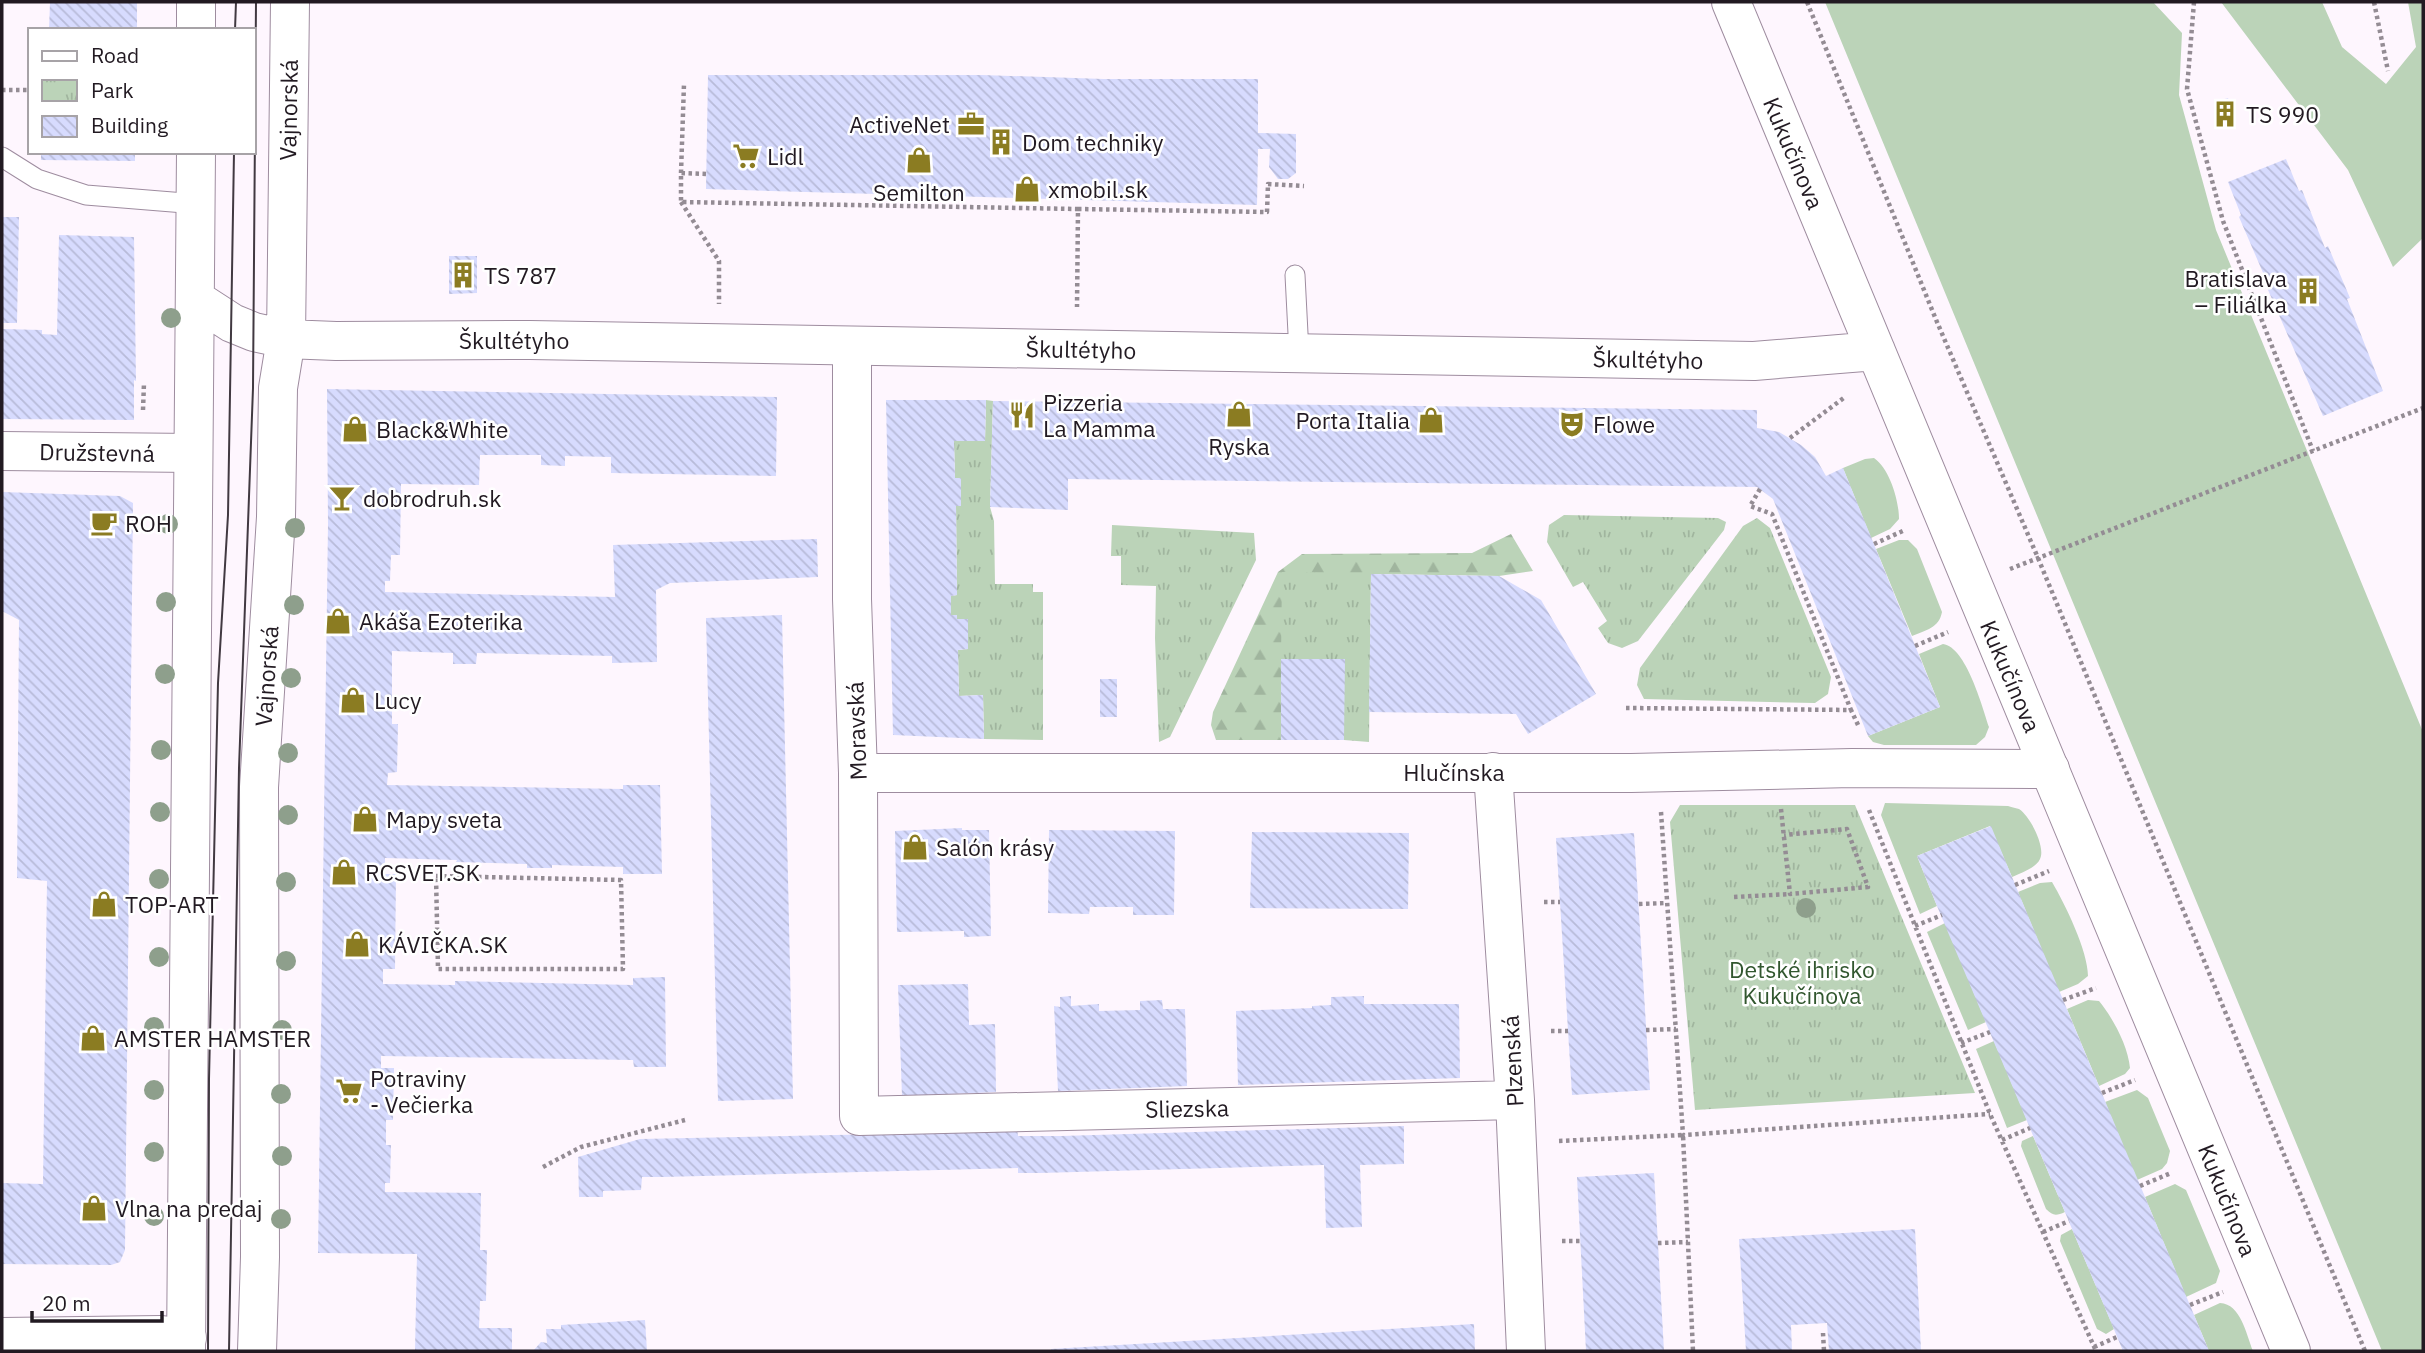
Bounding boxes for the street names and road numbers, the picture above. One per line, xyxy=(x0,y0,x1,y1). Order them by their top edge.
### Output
street label: Vajnorská xyxy=(272,59,304,161)
street label: Kukučínova xyxy=(1757,92,1831,214)
street label: Škultétyho xyxy=(459,325,569,355)
street label: Škultétyho xyxy=(1025,333,1137,365)
street label: Škultétyho xyxy=(1592,343,1704,375)
street label: Družstevná xyxy=(39,436,155,468)
street label: Kukučínova xyxy=(1974,615,2048,737)
street label: Vajnorská xyxy=(248,624,284,728)
street label: Moravská xyxy=(839,681,873,781)
street label: Hlučínska xyxy=(1403,757,1505,787)
street label: Plzenská xyxy=(1495,1014,1529,1108)
street label: Sliezska xyxy=(1145,1092,1229,1124)
street label: Kukučínova xyxy=(2192,1139,2264,1261)

